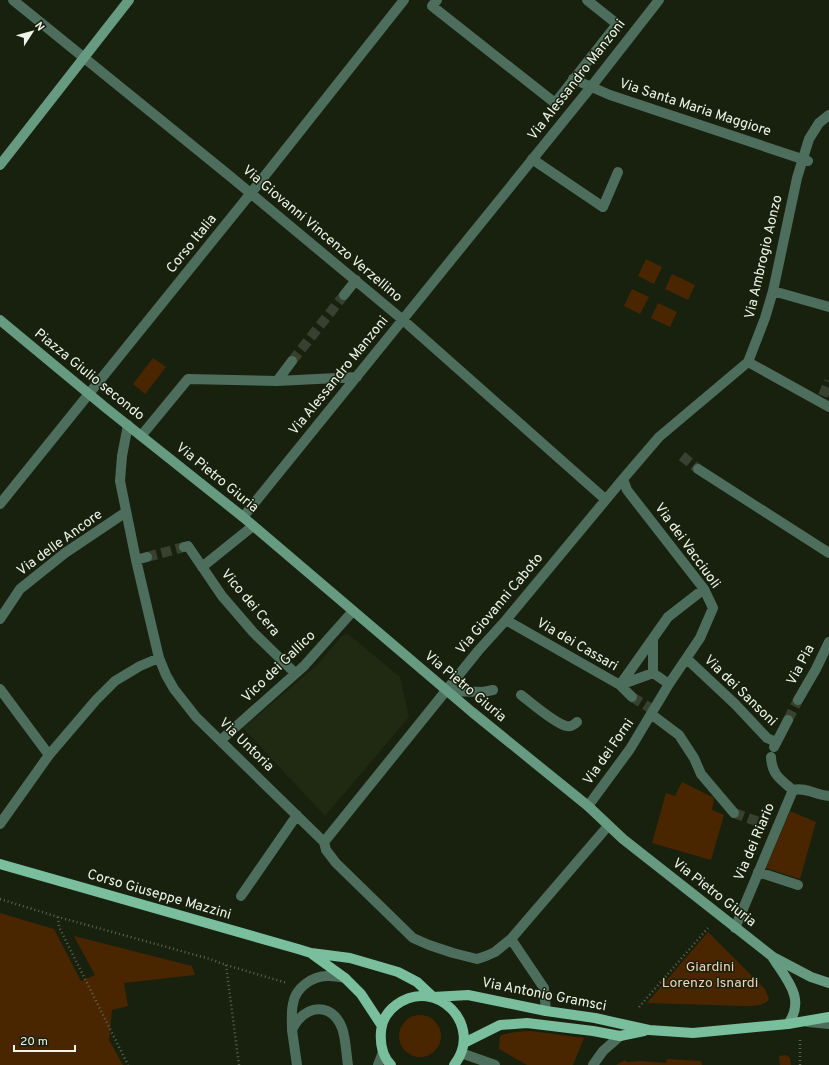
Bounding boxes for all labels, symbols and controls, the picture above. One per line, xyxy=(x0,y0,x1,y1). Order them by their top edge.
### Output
north arrow xyxy=(12,12,52,52)
street label: Via Alessandro Manzoni xyxy=(525,16,629,144)
text: N xyxy=(31,19,47,34)
street label: Via Santa Maria Maggiore xyxy=(617,75,773,141)
street label: Via Giovanni Vincenzo Verzellino xyxy=(238,162,406,306)
street label: Via Ambrogio Aonzo xyxy=(741,193,787,321)
street label: Corso Italia xyxy=(163,211,221,277)
street label: Via Alessandro Manzoni xyxy=(286,313,392,439)
street label: Piazza Giulio secondo xyxy=(31,325,148,425)
street label: Via Pietro Giuria xyxy=(172,439,262,517)
street label: Via dei Vacciuoli xyxy=(650,500,724,592)
street label: Via delle Ancore xyxy=(14,506,106,580)
street label: Via Giovanni Caboto xyxy=(453,550,547,658)
street label: Vico dei Cera xyxy=(217,566,283,640)
street label: Via dei Cassari xyxy=(533,615,621,675)
street label: Vico dei Gallico xyxy=(239,627,320,706)
street label: Via Pia xyxy=(783,642,819,688)
street label: Via Pietro Giuria xyxy=(421,648,509,726)
street label: Via dei Sansoni xyxy=(700,652,780,730)
street label: Via Untoria xyxy=(215,715,277,775)
street label: Via dei Forni xyxy=(580,716,638,788)
street label: Via dei Riario xyxy=(731,800,779,883)
street label: Via Pietro Giuria xyxy=(669,855,759,931)
street label: Corso Giuseppe Mazzini xyxy=(85,866,233,924)
park label: Giardini Lorenzo Isnardi xyxy=(662,959,758,992)
street label: Via Antonio Gramsci xyxy=(480,975,608,1015)
scale bar xyxy=(14,1027,75,1053)
text: 20 m xyxy=(20,1034,48,1050)

